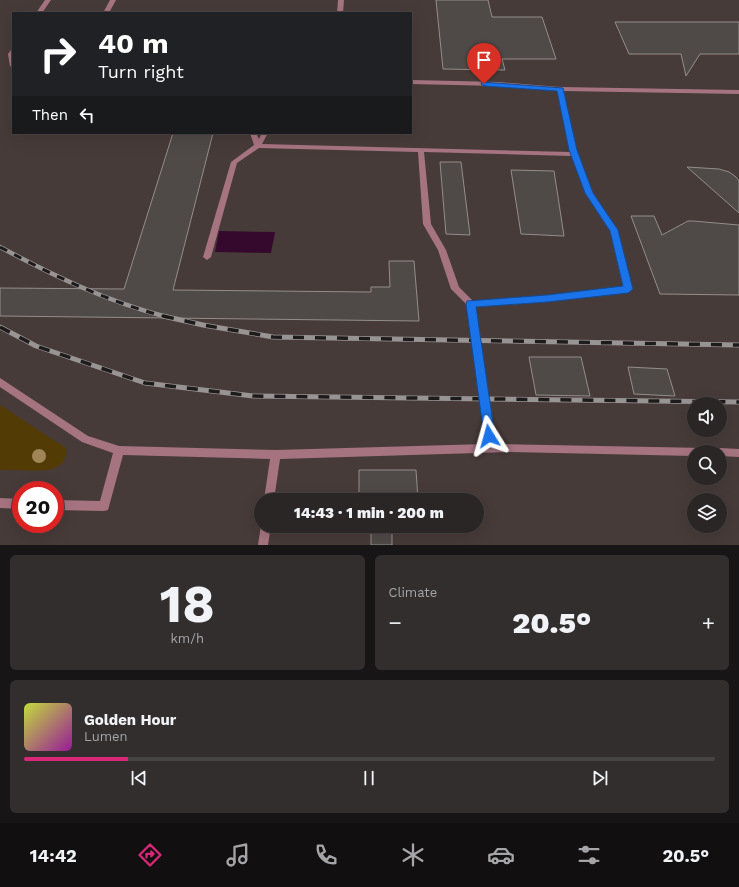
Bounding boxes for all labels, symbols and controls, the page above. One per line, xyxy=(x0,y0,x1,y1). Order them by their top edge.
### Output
text: 40 m xyxy=(98,27,168,60)
icon: right xyxy=(32,28,84,80)
pin xyxy=(467,43,501,84)
icon: arrive xyxy=(473,49,495,71)
text: Turn right xyxy=(98,61,184,82)
icon: left xyxy=(76,104,98,126)
text: Then xyxy=(32,106,68,124)
map controls xyxy=(687,397,727,533)
button: sound xyxy=(687,397,727,437)
position arrow xyxy=(468,415,510,457)
button: search xyxy=(687,445,727,485)
speed limit sign: 20 xyxy=(12,481,64,533)
button: layers xyxy=(687,493,727,533)
text: 14:43 · 1 min · 200 m xyxy=(294,504,444,522)
text: 18 xyxy=(160,574,215,635)
text: Climate xyxy=(389,585,437,600)
text: 20.5° xyxy=(512,605,591,640)
text: − xyxy=(389,610,402,635)
text: + xyxy=(702,610,715,635)
text: km/h xyxy=(171,631,204,646)
text: Golden Hour xyxy=(84,711,176,729)
text: Lumen xyxy=(84,729,128,744)
icon: previous xyxy=(128,767,150,789)
icon: pause xyxy=(358,767,380,789)
icon: next xyxy=(589,767,611,789)
icon: directions xyxy=(136,841,164,869)
icon: music xyxy=(224,841,252,869)
icon: phone xyxy=(312,841,340,869)
icon: climate xyxy=(399,841,427,869)
icon: car xyxy=(487,841,515,869)
icon: filters xyxy=(575,841,603,869)
text: 14:42 xyxy=(30,845,77,866)
text: 20.5° xyxy=(662,845,709,866)

